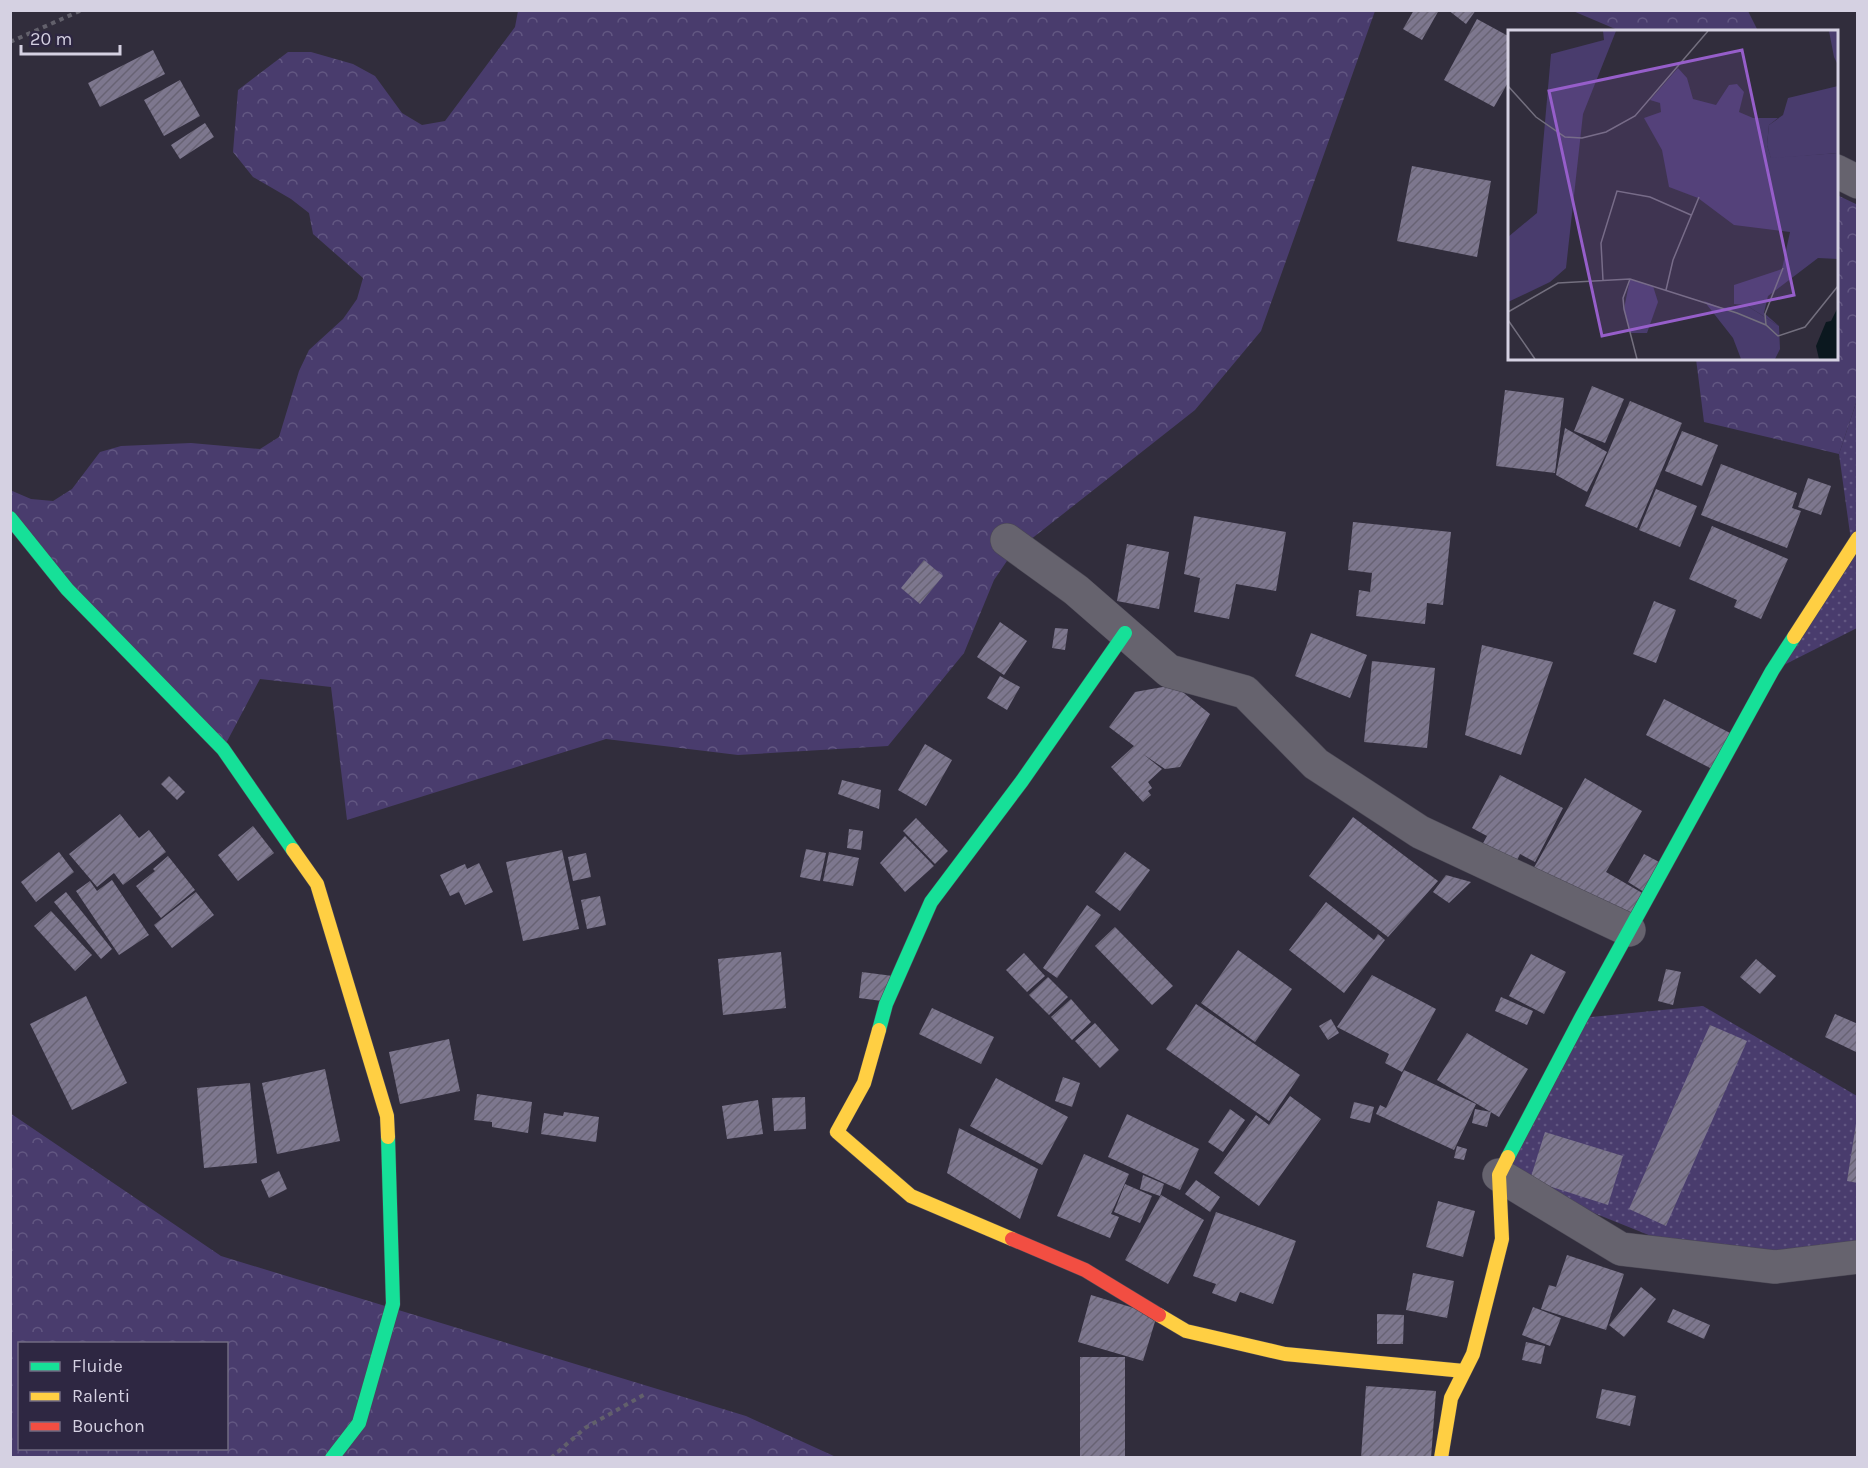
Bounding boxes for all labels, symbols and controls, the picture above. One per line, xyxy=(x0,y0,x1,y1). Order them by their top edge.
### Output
scale bar xyxy=(21,18,120,56)
text: 20 m xyxy=(30,28,72,50)
inset map xyxy=(1508,30,1838,360)
legend xyxy=(18,1342,228,1450)
text: Fluide xyxy=(72,1355,123,1377)
text: Ralenti xyxy=(72,1385,130,1407)
text: Bouchon xyxy=(72,1415,145,1437)

